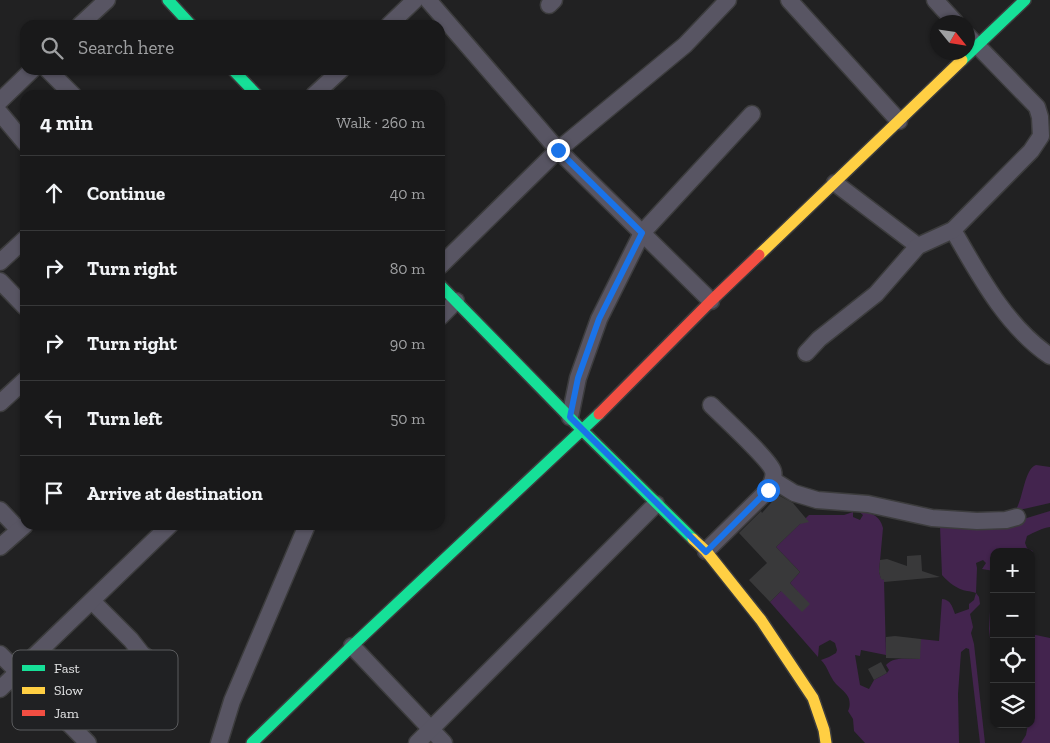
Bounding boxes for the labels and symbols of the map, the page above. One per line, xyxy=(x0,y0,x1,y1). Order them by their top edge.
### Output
north arrow xyxy=(930,15,975,60)
route end xyxy=(547,139,570,162)
route start xyxy=(757,479,780,502)
legend xyxy=(12,650,178,730)
text: Fast xyxy=(54,660,81,677)
text: Slow xyxy=(54,682,83,699)
text: Jam xyxy=(54,705,79,722)

